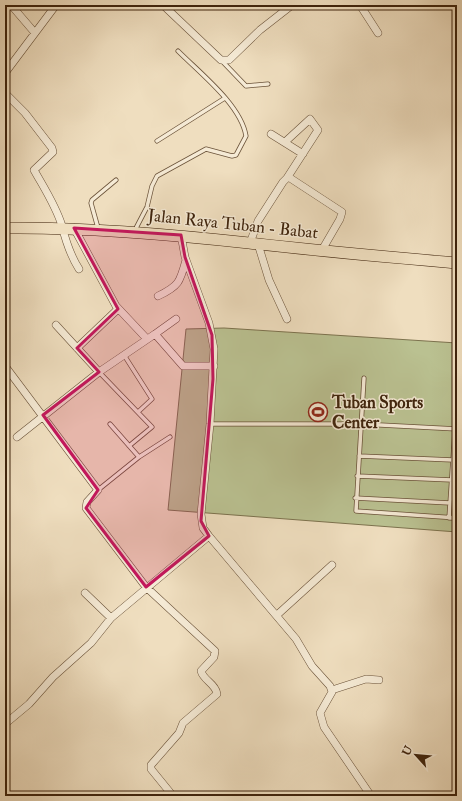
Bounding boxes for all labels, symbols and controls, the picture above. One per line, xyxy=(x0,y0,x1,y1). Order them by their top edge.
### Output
street label: Jalan Raya Tuban - Babat xyxy=(146,205,320,244)
place label: Tuban Sports Center xyxy=(331,392,423,433)
sports icon: Tuban Sports Center xyxy=(307,401,329,423)
north arrow xyxy=(396,735,436,775)
text: U xyxy=(400,743,416,758)

